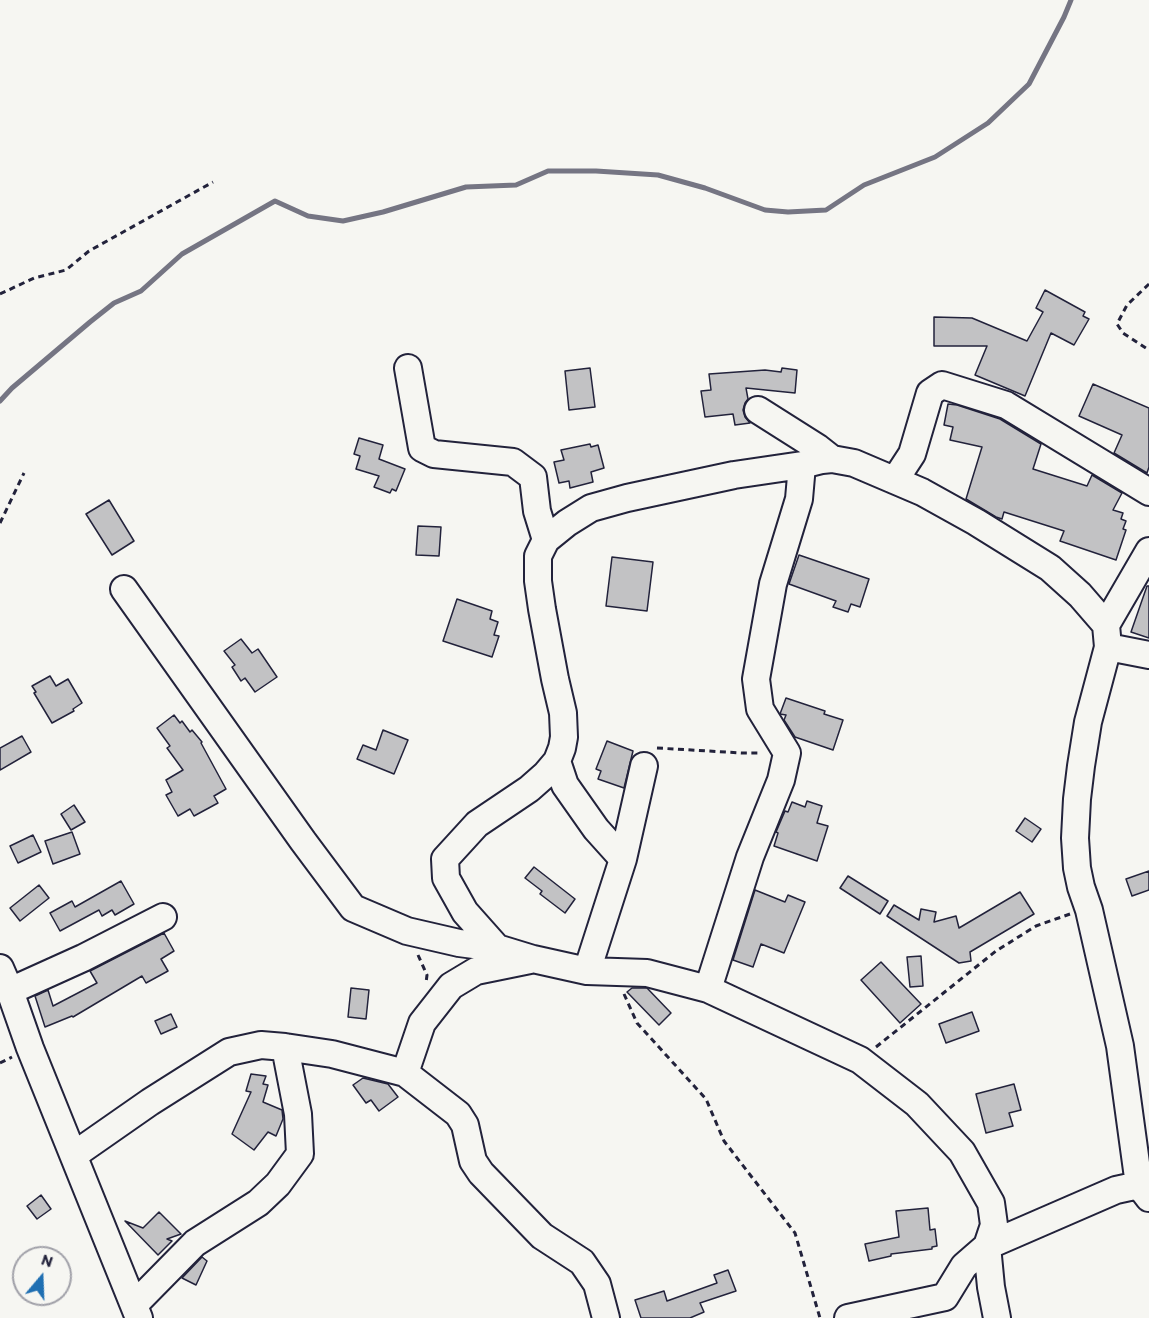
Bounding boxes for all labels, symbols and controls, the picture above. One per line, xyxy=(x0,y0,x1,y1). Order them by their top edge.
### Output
north arrow xyxy=(12,1246,72,1306)
text: N xyxy=(39,1250,56,1271)

